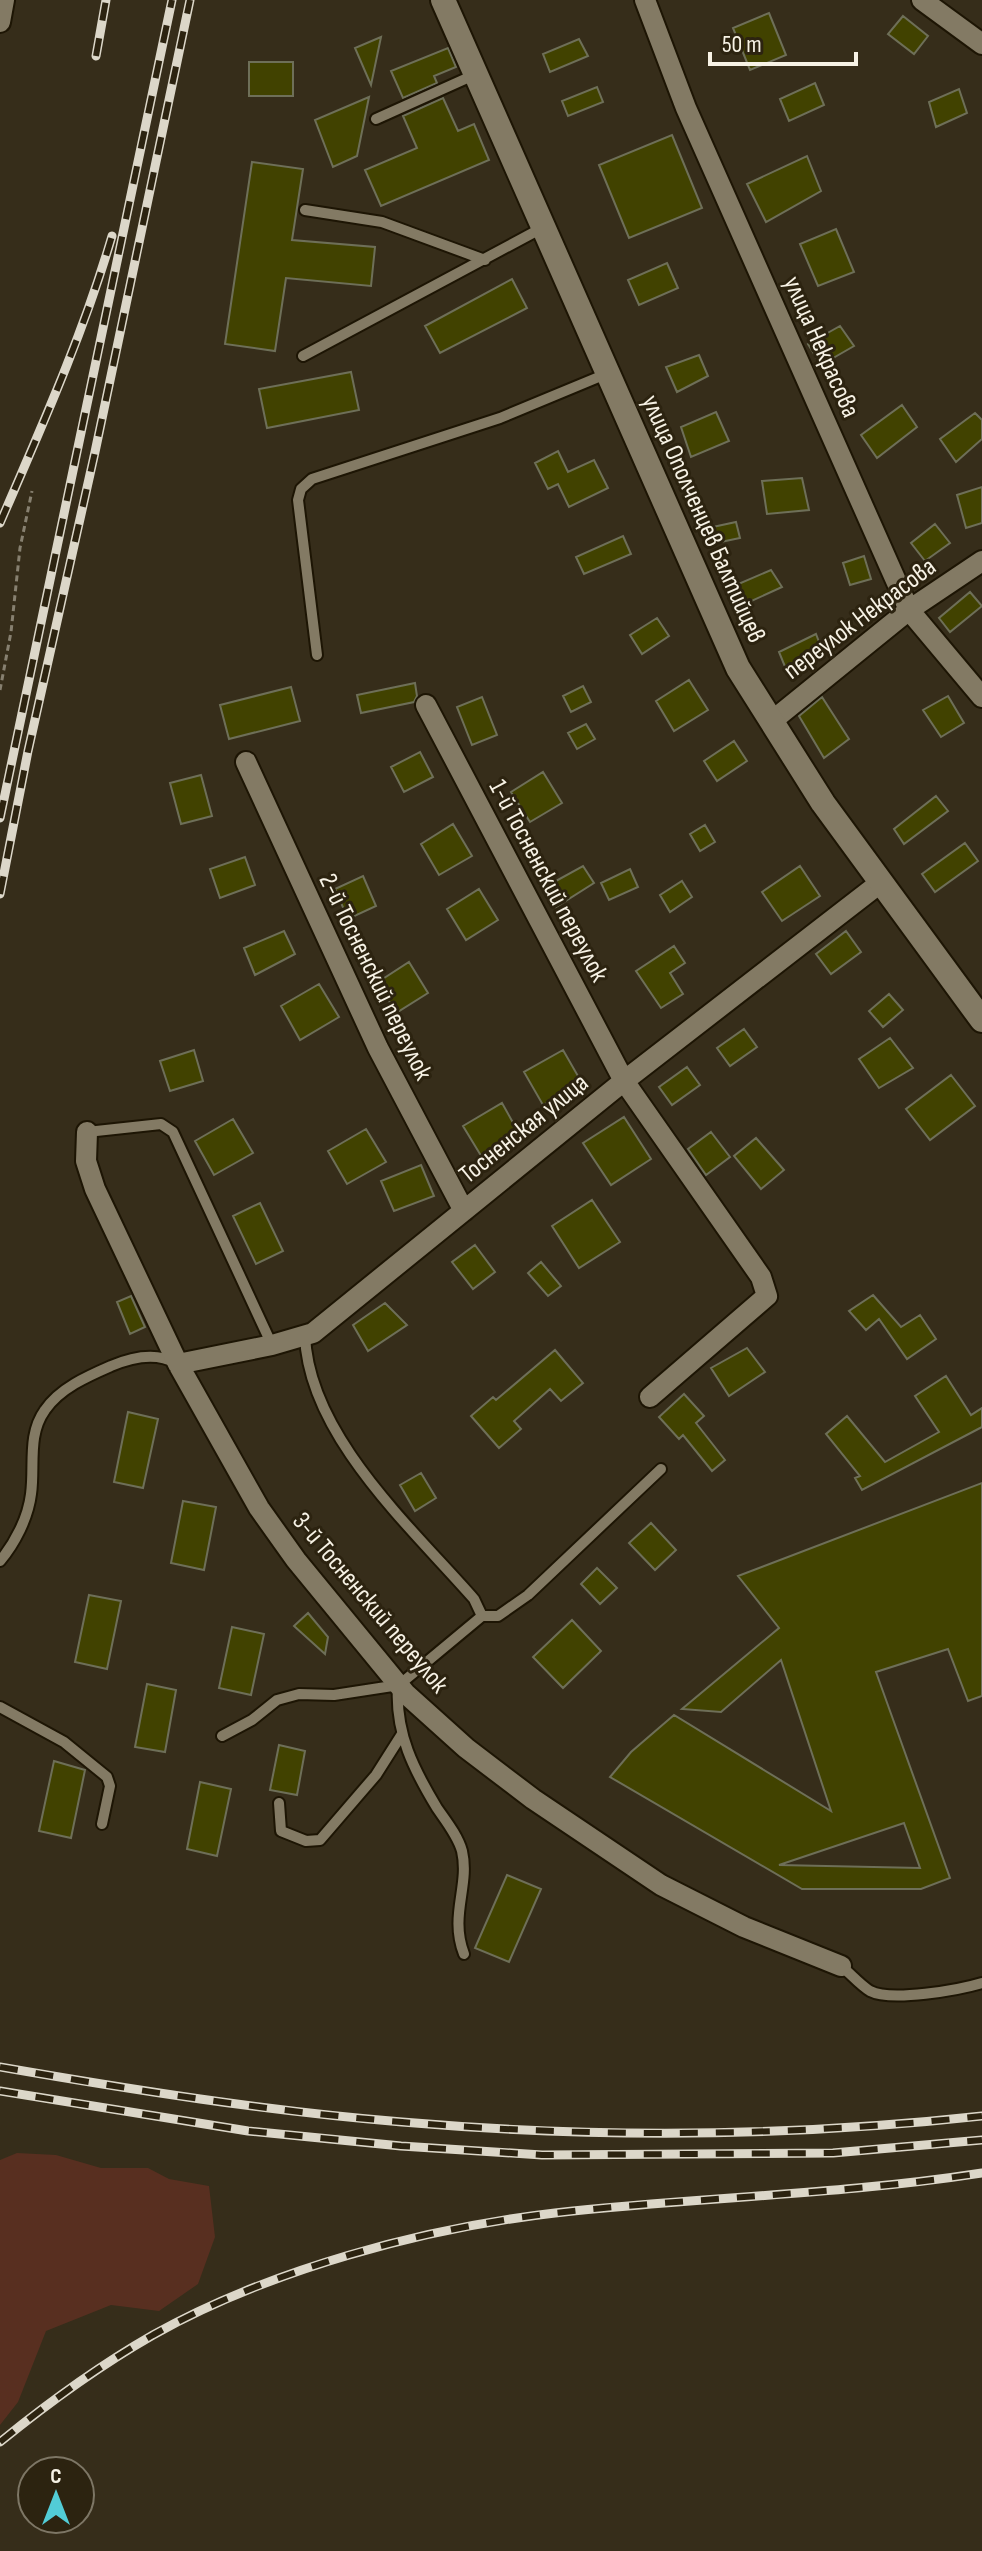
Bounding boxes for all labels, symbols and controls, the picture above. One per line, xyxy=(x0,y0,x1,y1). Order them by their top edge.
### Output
scale bar xyxy=(710,16,856,66)
text: 50 m xyxy=(722,30,762,59)
street label: улица Некрасова xyxy=(776,272,866,422)
street label: улица Ополченцев Балтийцев xyxy=(634,390,772,648)
street label: переулок Некрасова xyxy=(778,552,942,686)
street label: 1-й Тосненский переулок xyxy=(482,775,614,987)
street label: 2-й Тосненский переулок xyxy=(312,869,439,1085)
street label: Тосненская улица xyxy=(453,1067,595,1191)
street label: 3-й Тосненский переулок xyxy=(285,1506,455,1700)
north arrow xyxy=(16,2455,96,2535)
text: С xyxy=(50,2463,62,2490)

